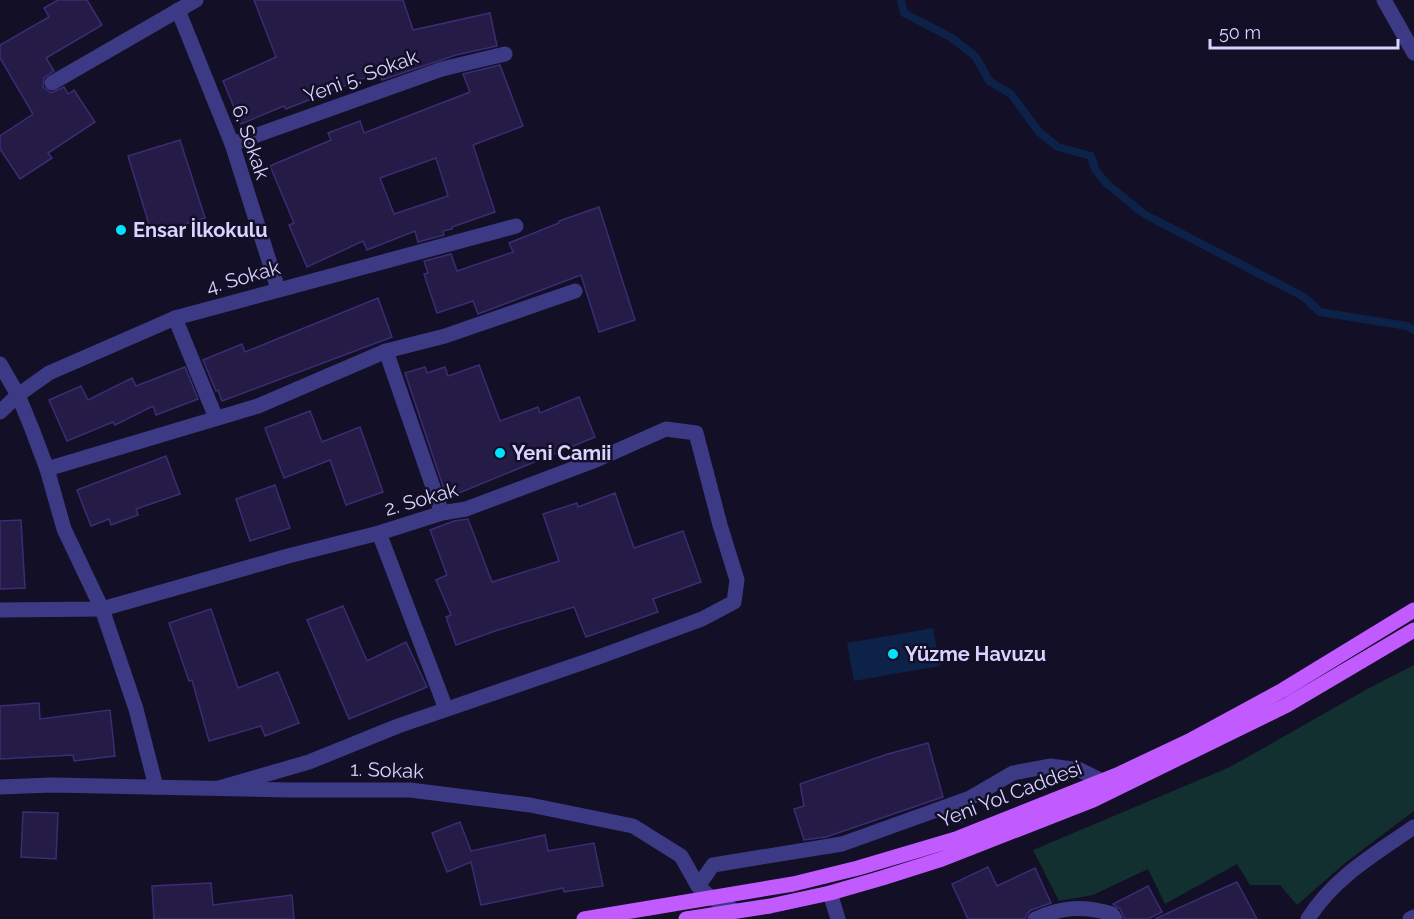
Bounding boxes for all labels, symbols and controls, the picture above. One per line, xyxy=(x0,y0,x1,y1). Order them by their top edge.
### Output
scale bar xyxy=(1210,12,1398,50)
text: 50 m xyxy=(1219,22,1261,43)
street label: Yeni 5. Sokak xyxy=(301,44,422,108)
street label: 6. Sokak xyxy=(227,102,275,183)
place label: Ensar İlkokulu xyxy=(133,218,268,242)
marker: Ensar İlkokulu xyxy=(114,223,128,237)
street label: 4. Sokak xyxy=(203,255,283,299)
place label: Yeni Camii xyxy=(512,441,611,465)
marker: Yeni Camii xyxy=(493,446,507,460)
street label: 2. Sokak xyxy=(381,477,461,521)
place label: Yüzme Havuzu xyxy=(905,642,1046,666)
marker: Yüzme Havuzu xyxy=(886,647,900,661)
street label: Yeni Yol Caddesi xyxy=(935,756,1085,832)
street label: 1. Sokak xyxy=(350,757,425,783)

